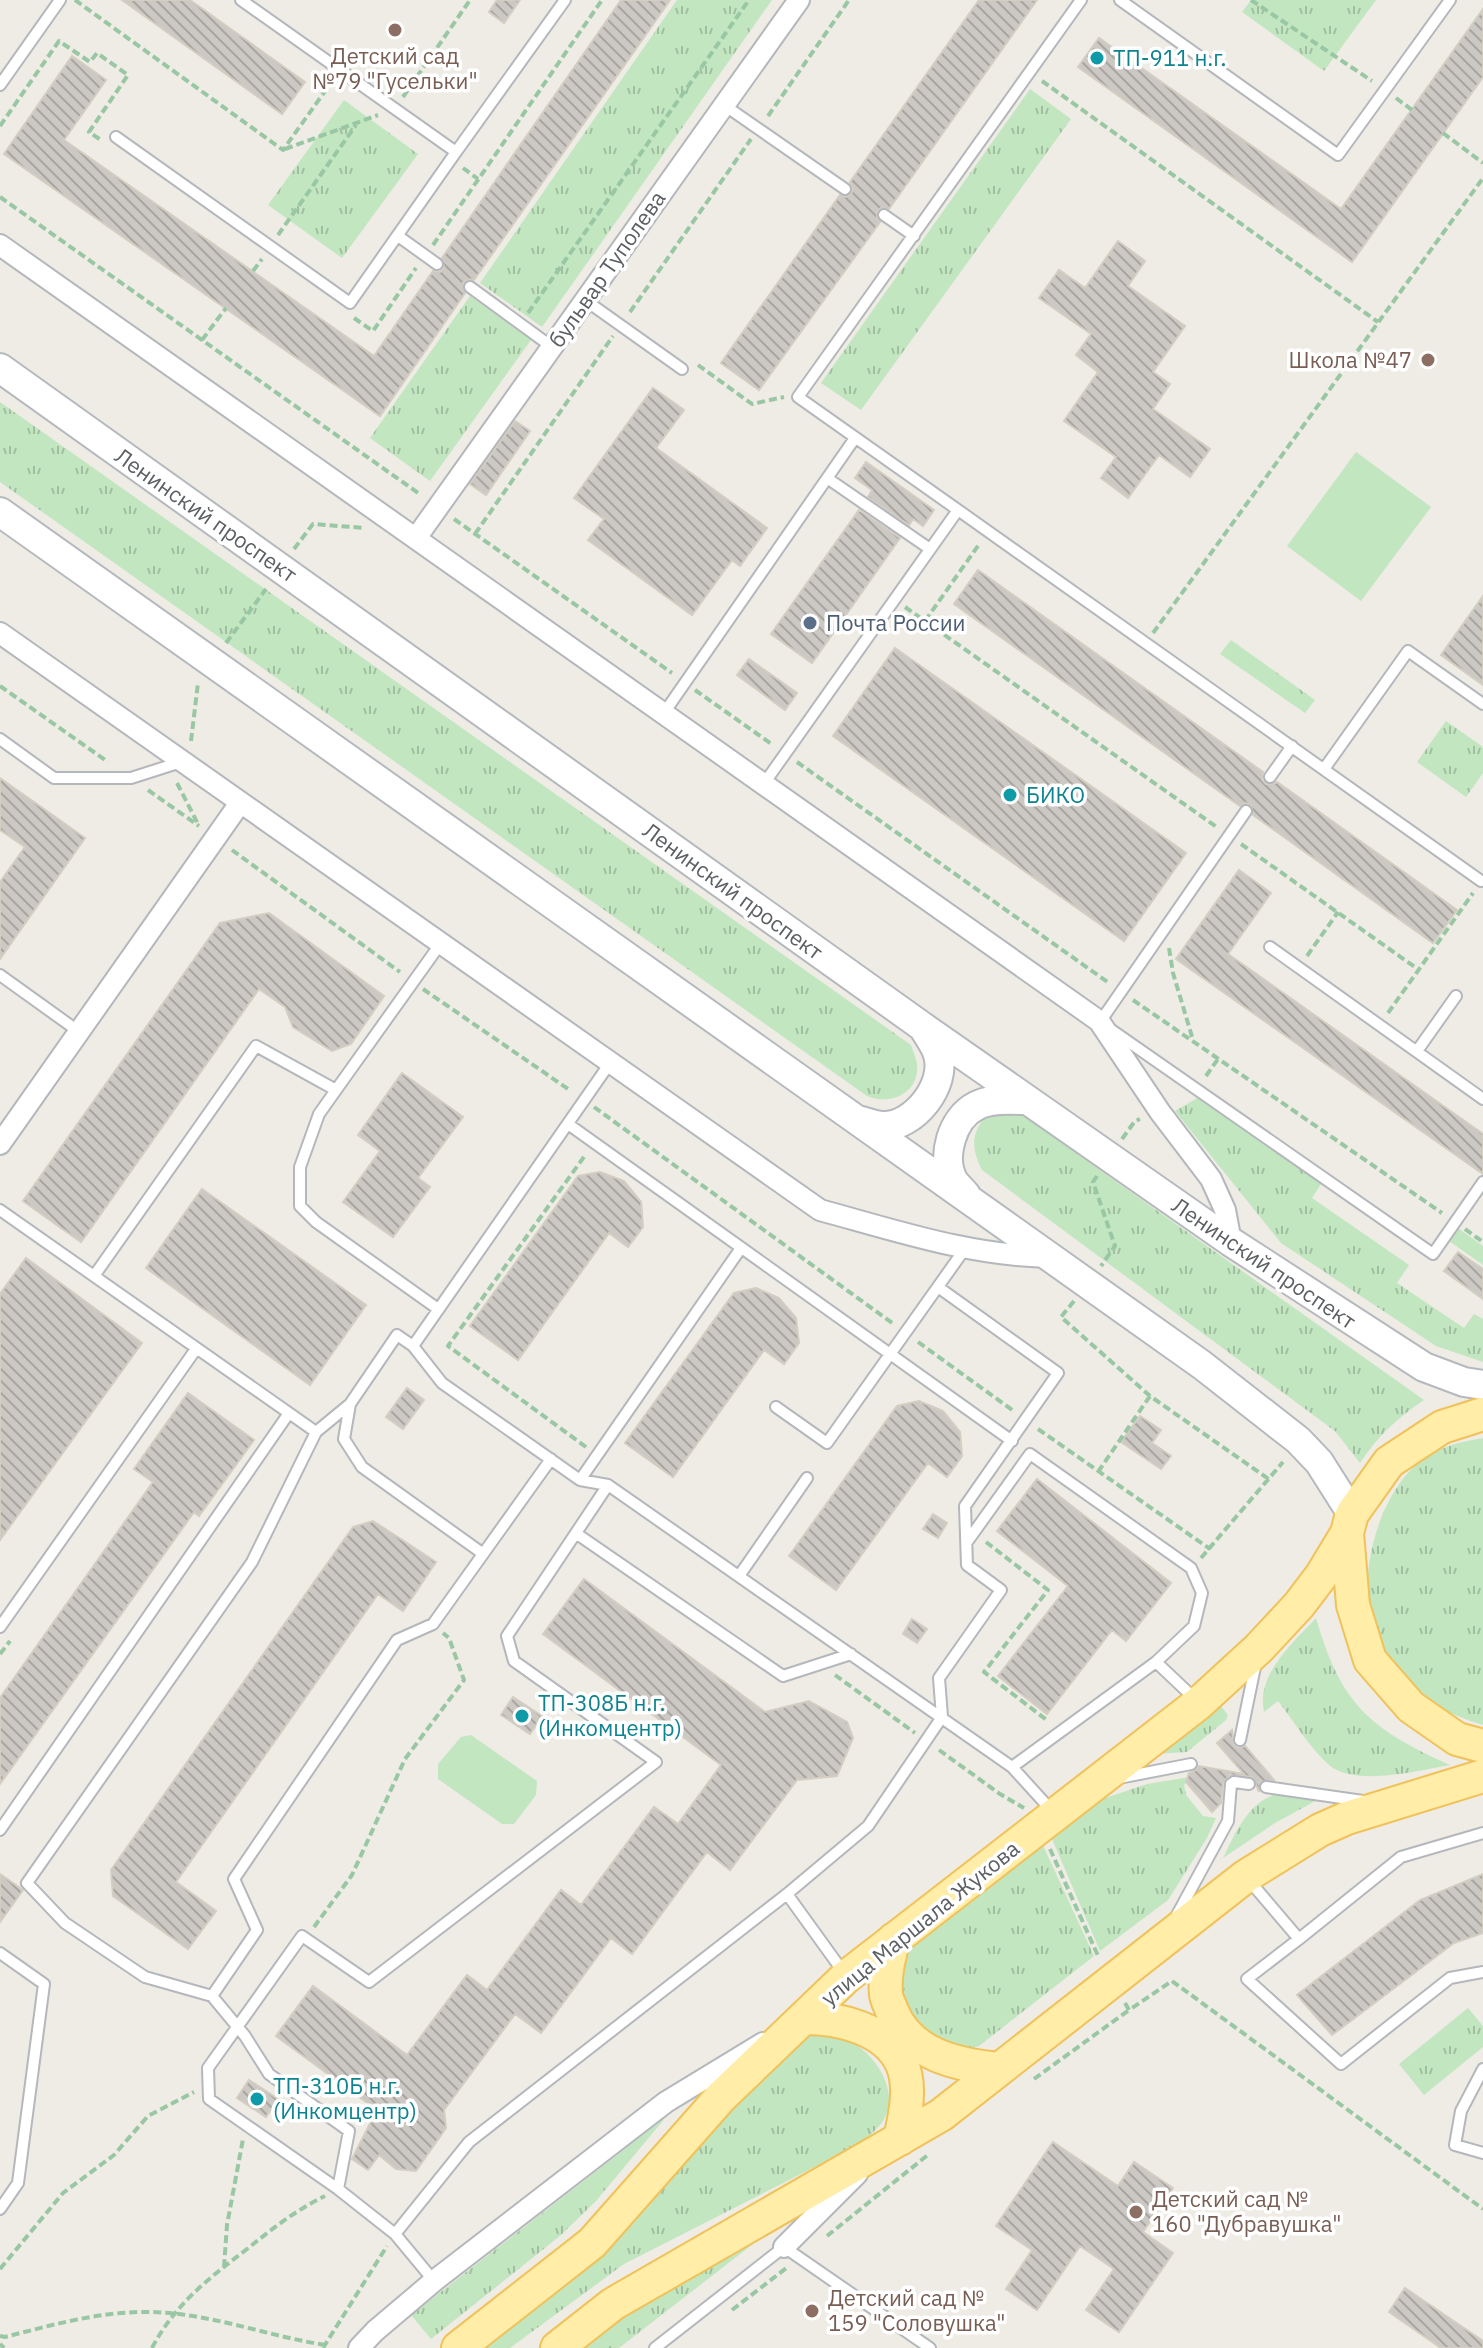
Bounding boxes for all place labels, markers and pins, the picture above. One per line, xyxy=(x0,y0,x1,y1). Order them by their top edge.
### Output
marker: Детский сад №79 "Гусельки" xyxy=(386,21,404,39)
place label: Детский сад №79 "Гусельки" xyxy=(312,41,478,95)
place label: ТП-911 н.г. xyxy=(1113,43,1227,72)
marker: ТП-911 н.г. xyxy=(1088,49,1106,67)
place label: Школа №47 xyxy=(1289,345,1412,374)
marker: Школа №47 xyxy=(1419,351,1437,369)
place label: Почта России xyxy=(826,608,966,637)
marker: Почта России xyxy=(801,614,819,632)
place label: БИКО xyxy=(1026,780,1085,809)
marker: БИКО xyxy=(1001,786,1019,804)
place label: ТП-308Б н.г. (Инкомцентр) xyxy=(538,1688,682,1742)
marker: ТП-308Б н.г. (Инкомцентр) xyxy=(513,1707,531,1725)
place label: ТП-310Б н.г. (Инкомцентр) xyxy=(273,2071,417,2125)
marker: ТП-310Б н.г. (Инкомцентр) xyxy=(248,2090,266,2108)
place label: Детский сад № 160 "Дубравушка" xyxy=(1152,2184,1341,2238)
marker: Детский сад № 160 "Дубравушка" xyxy=(1127,2203,1145,2221)
place label: Детский сад № 159 "Соловушка" xyxy=(828,2283,1006,2337)
marker: Детский сад № 159 "Соловушка" xyxy=(803,2302,821,2320)

